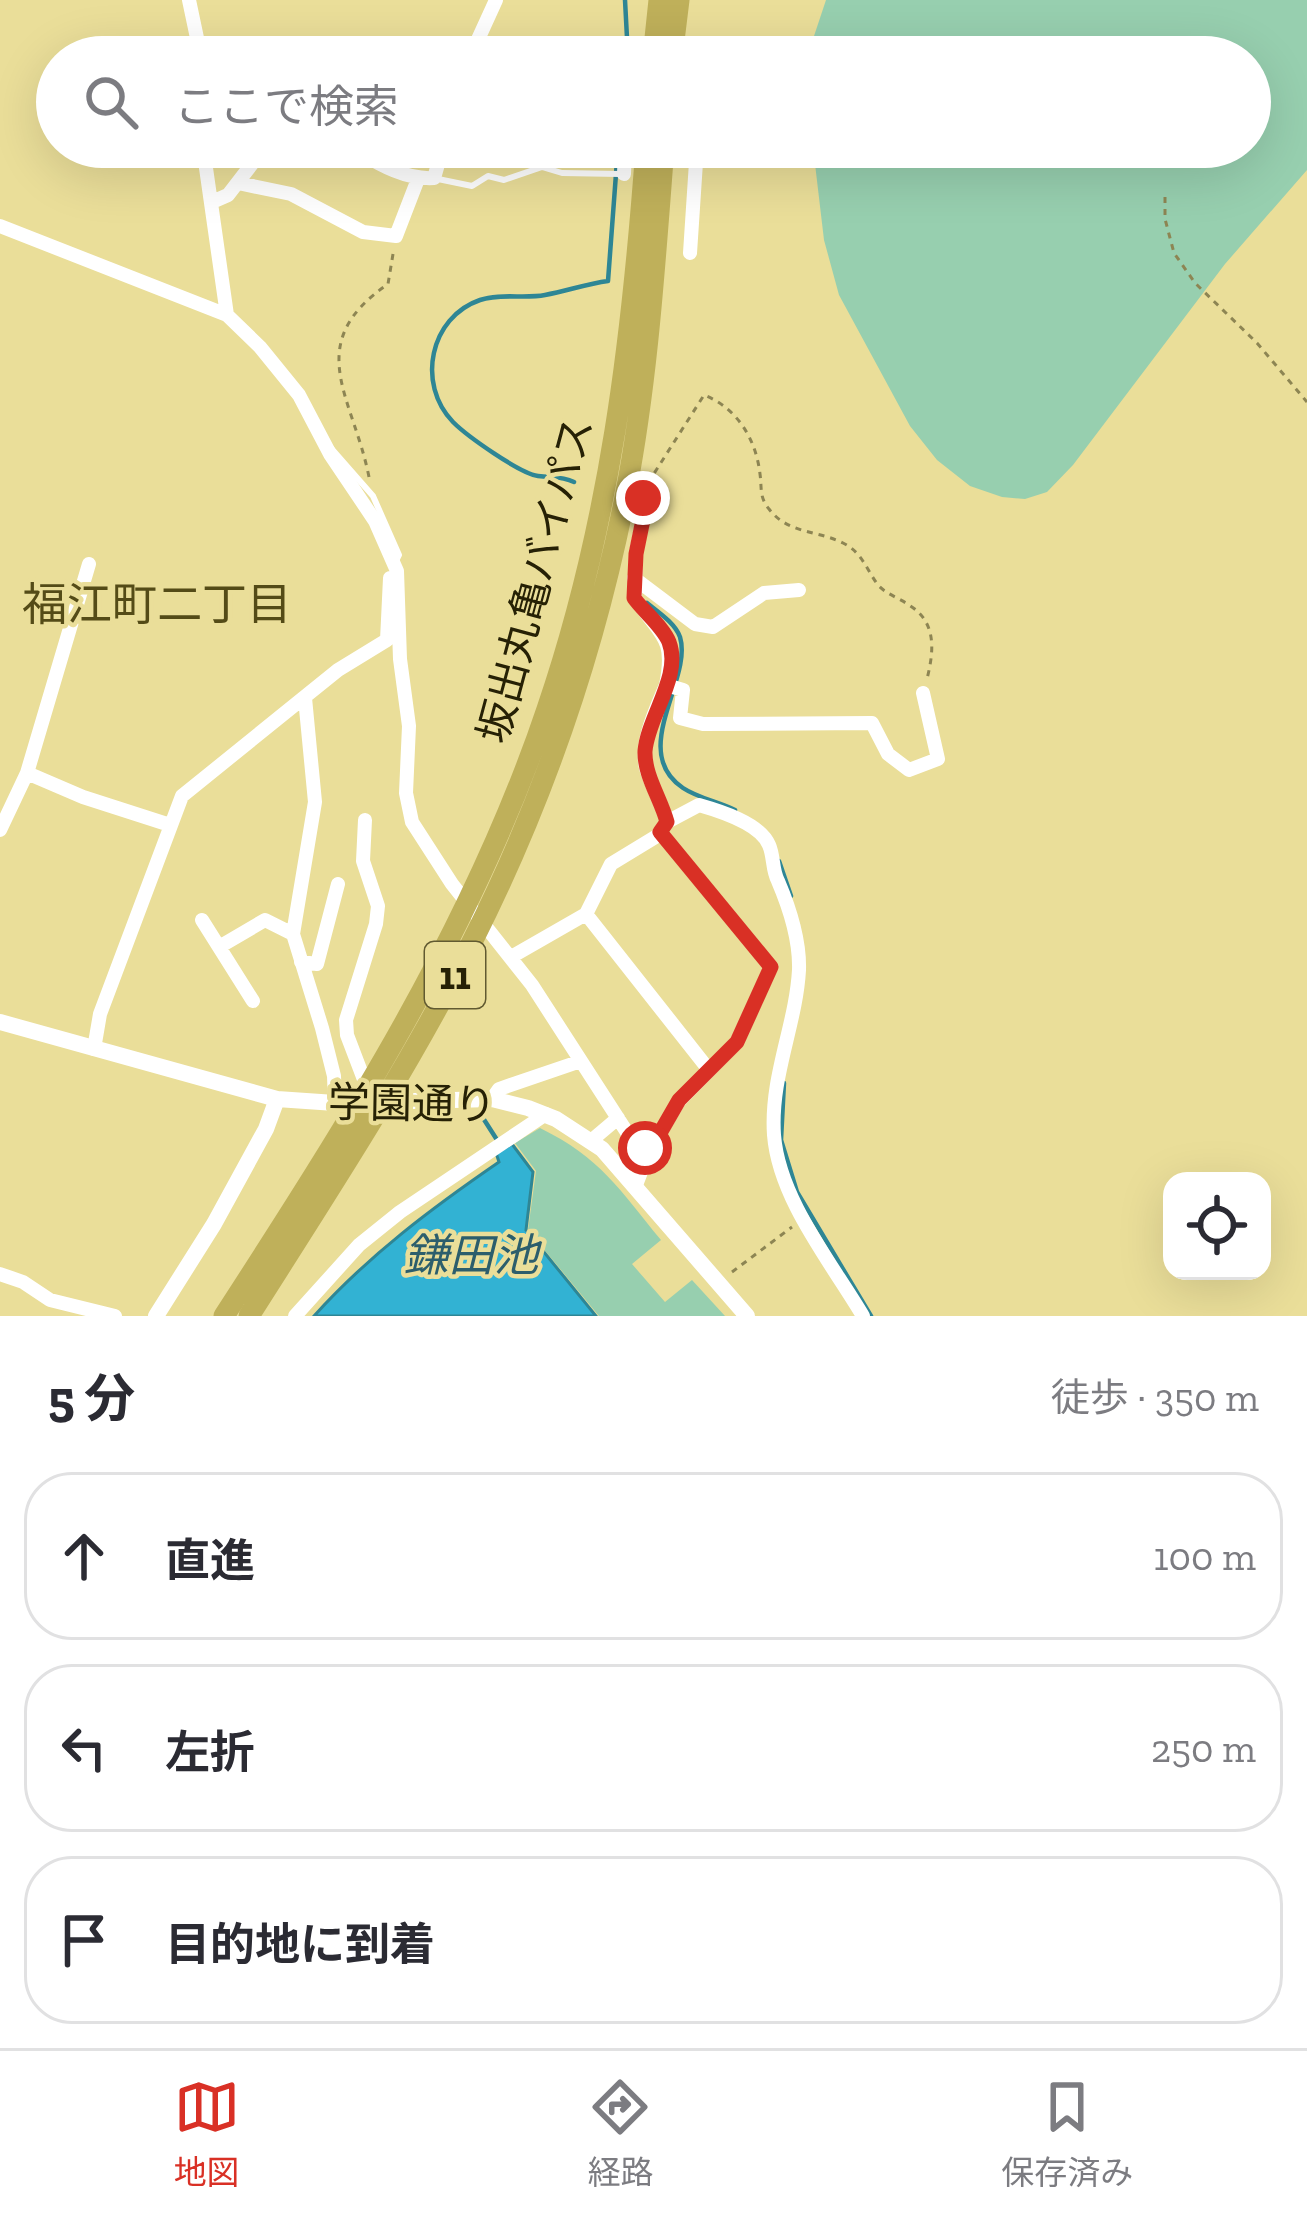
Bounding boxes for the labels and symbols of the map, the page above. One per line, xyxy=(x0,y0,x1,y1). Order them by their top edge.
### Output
street label: 坂出丸亀バイパス xyxy=(467,412,603,749)
route end xyxy=(616,471,670,525)
district label: 福江町二丁目 xyxy=(22,578,292,632)
road number: 11 xyxy=(425,942,485,1008)
street label: 学園通り xyxy=(328,1077,496,1130)
route start xyxy=(618,1121,672,1175)
water label: 鎌田池 xyxy=(403,1229,542,1283)

